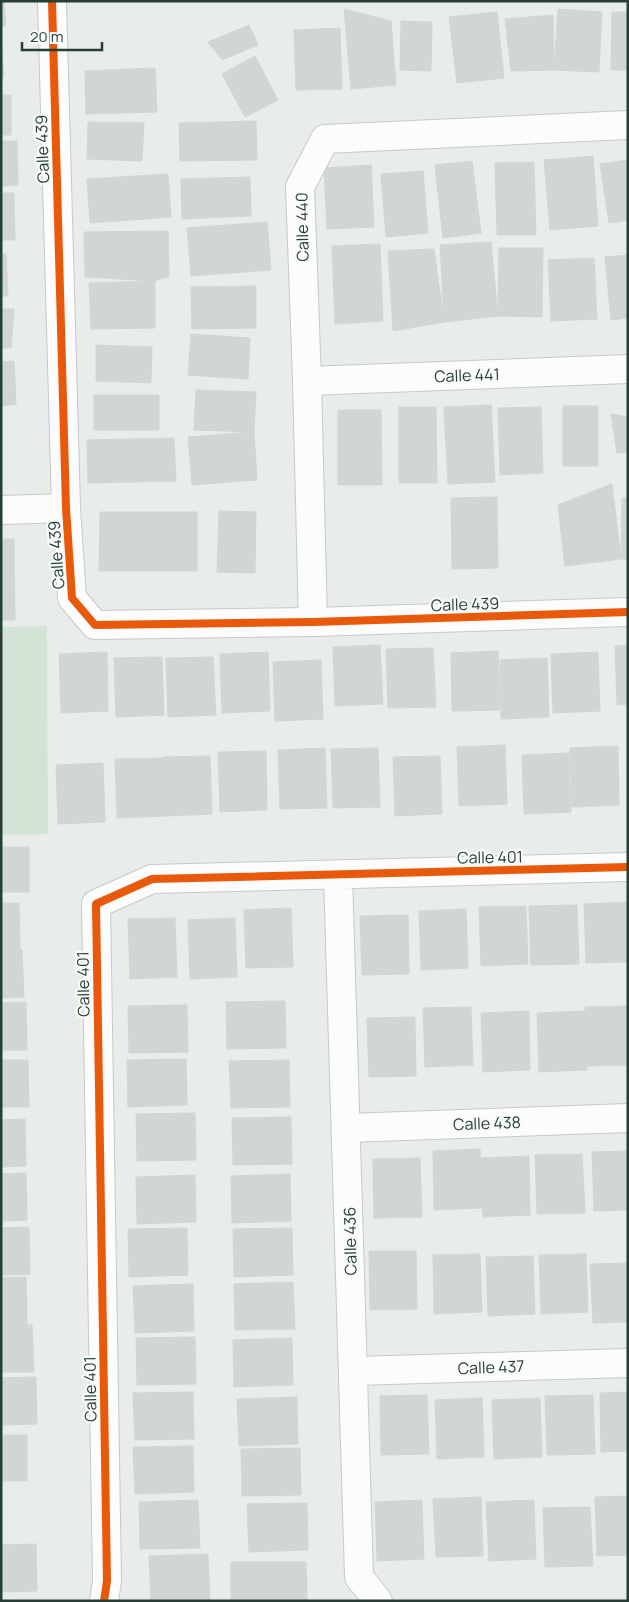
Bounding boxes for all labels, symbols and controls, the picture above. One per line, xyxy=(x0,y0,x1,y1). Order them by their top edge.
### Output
scale bar xyxy=(22,20,102,52)
text: 20 m xyxy=(30,26,63,47)
street label: Calle 439 xyxy=(30,114,54,184)
street label: Calle 440 xyxy=(290,192,314,262)
street label: Calle 441 xyxy=(434,363,500,387)
street label: Calle 439 xyxy=(43,520,69,590)
street label: Calle 439 xyxy=(430,592,500,616)
street label: Calle 401 xyxy=(457,845,523,869)
street label: Calle 401 xyxy=(71,951,95,1017)
street label: Calle 438 xyxy=(453,1111,521,1135)
street label: Calle 436 xyxy=(338,1207,362,1275)
street label: Calle 437 xyxy=(457,1355,525,1379)
street label: Calle 401 xyxy=(78,1356,102,1422)

